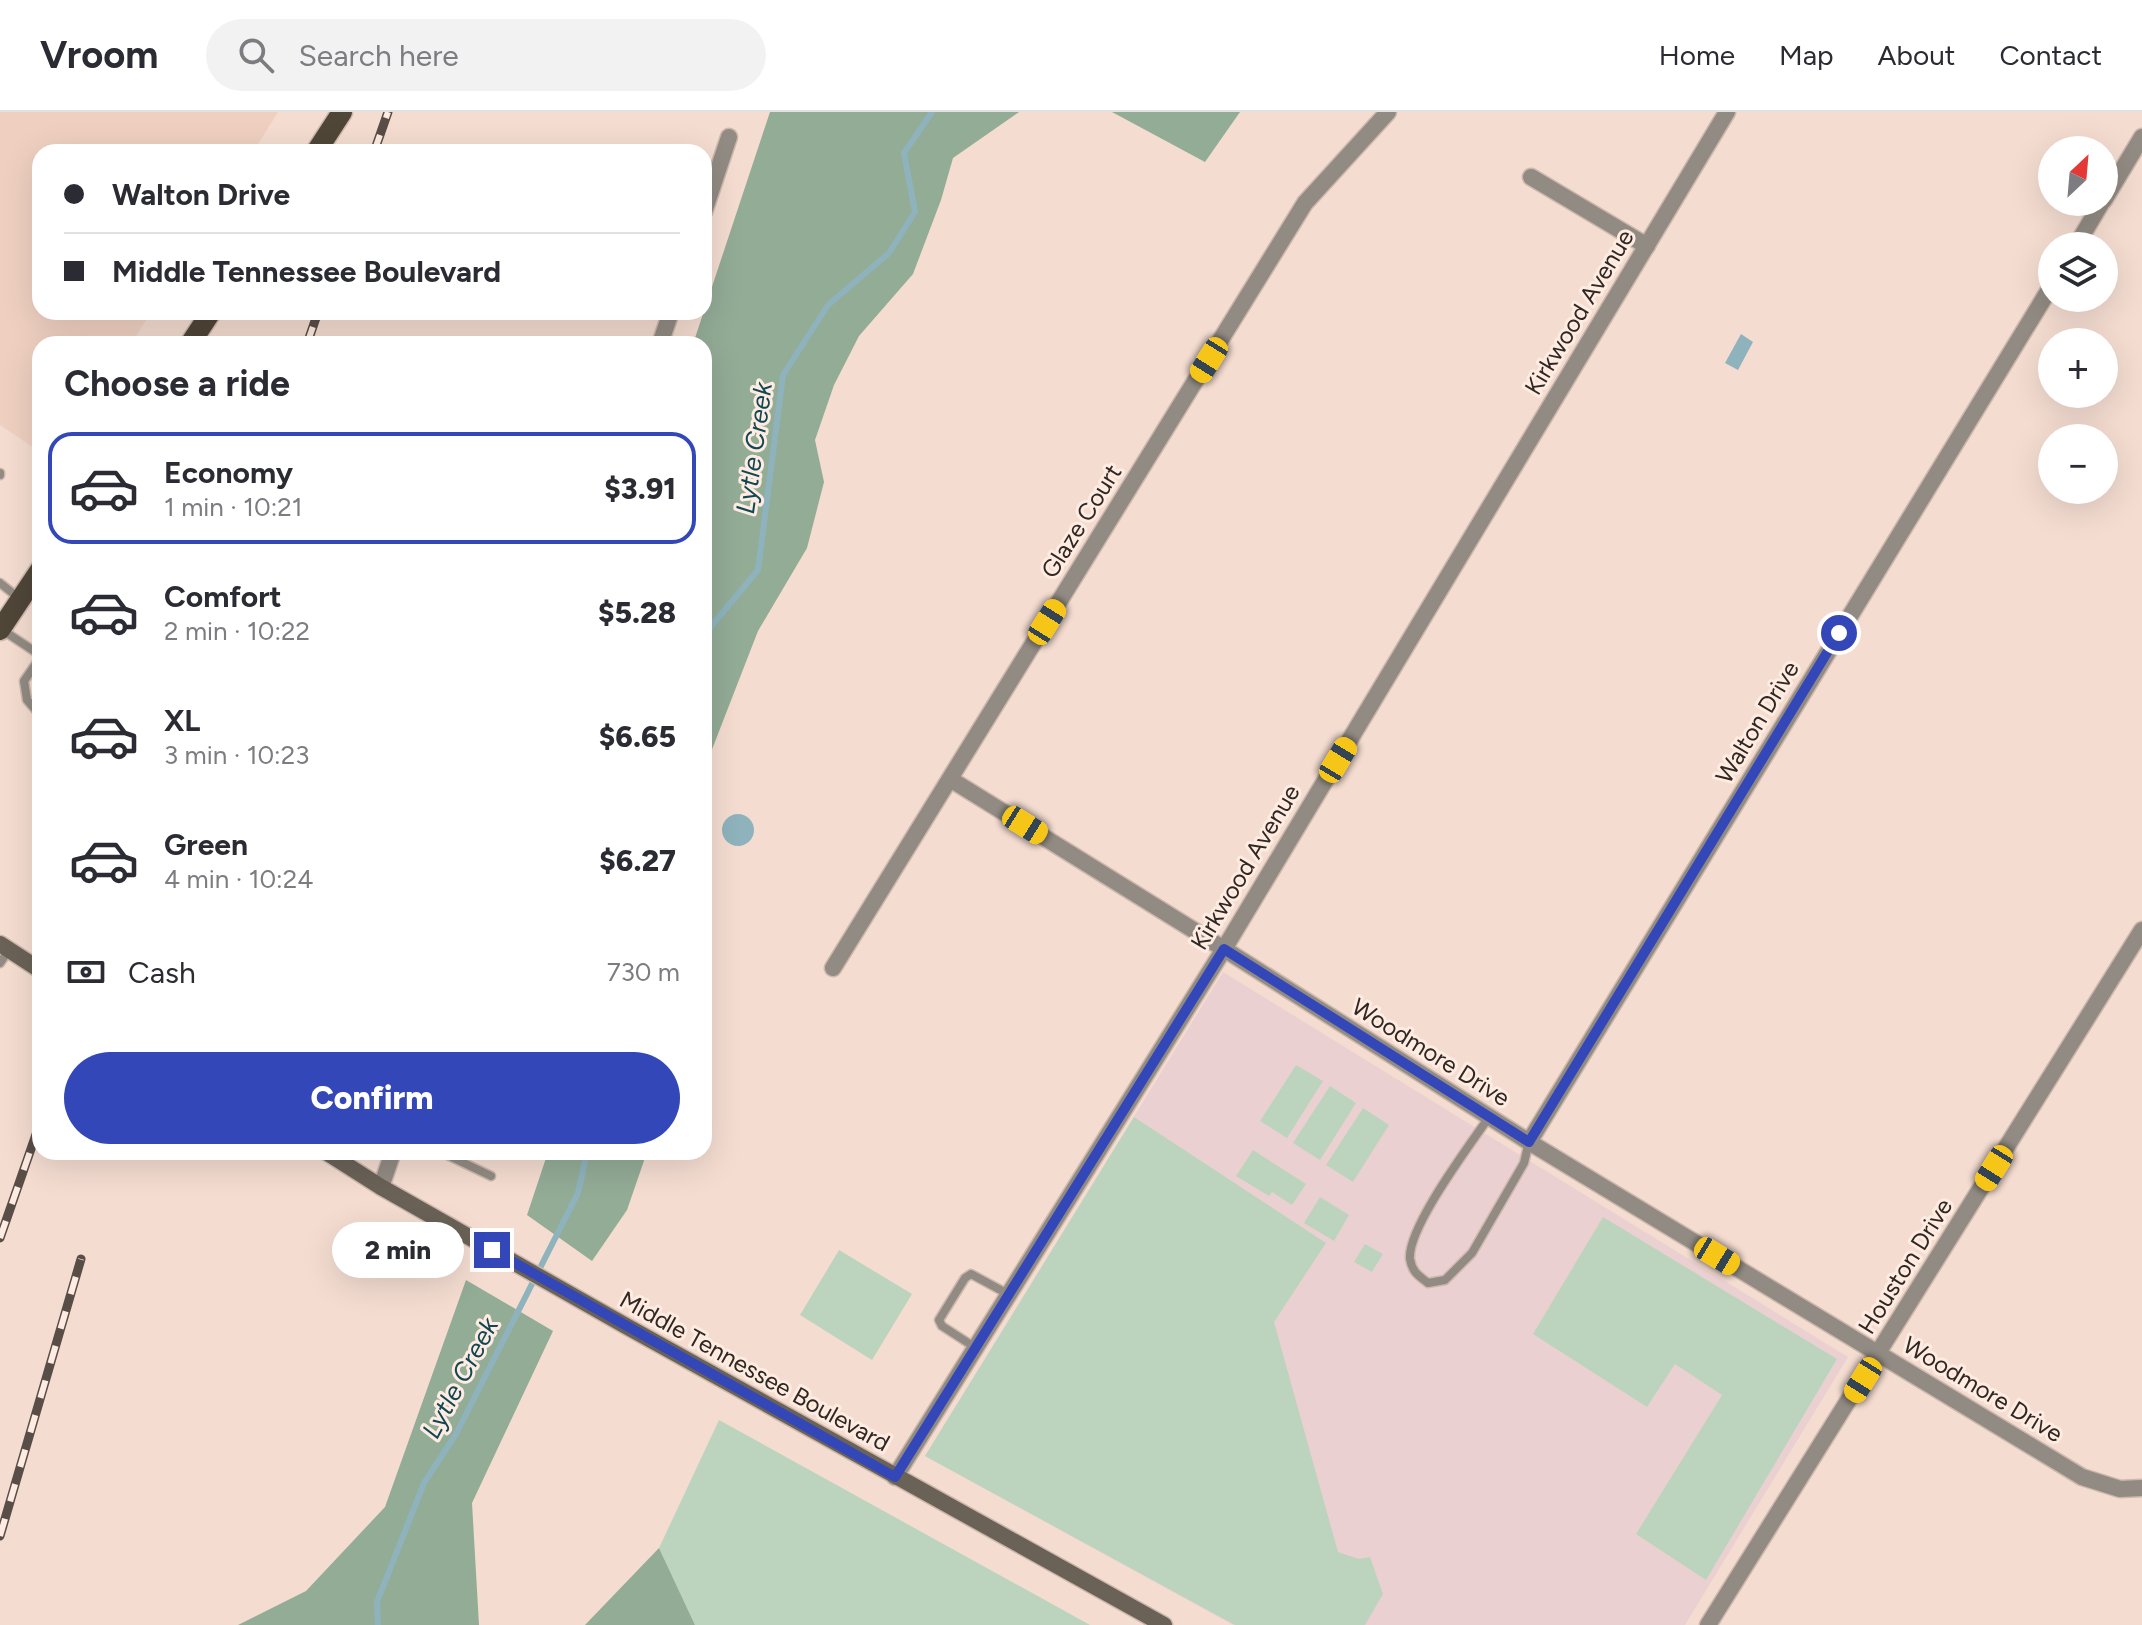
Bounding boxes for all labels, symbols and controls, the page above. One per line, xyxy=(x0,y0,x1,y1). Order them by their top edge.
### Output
search box xyxy=(206,19,766,91)
text: Vroom xyxy=(40,32,158,78)
icon: search xyxy=(234,33,278,77)
text: Search here xyxy=(298,37,459,74)
text: Home xyxy=(1659,38,1735,72)
text: Map xyxy=(1779,38,1834,72)
text: About xyxy=(1878,38,1955,72)
text: Contact xyxy=(1999,38,2102,72)
north arrow xyxy=(2038,136,2118,216)
map controls xyxy=(2038,136,2118,504)
text: Walton Drive xyxy=(112,176,290,213)
street label: Kirkwood Avenue xyxy=(1518,224,1640,400)
button: layers xyxy=(2038,232,2118,312)
text: Middle Tennessee Boulevard xyxy=(112,253,501,290)
button: + xyxy=(2038,328,2118,408)
car xyxy=(1186,333,1232,387)
text: Choose a ride xyxy=(64,362,290,405)
water label: Lytle Creek xyxy=(729,379,779,516)
button: − xyxy=(2038,424,2118,504)
icon: car xyxy=(68,452,140,524)
text: Economy xyxy=(164,454,293,491)
street label: Glaze Court xyxy=(1035,459,1127,583)
text: $3.91 xyxy=(604,470,676,507)
text: 1 min · 10:21 xyxy=(164,491,303,523)
icon: car xyxy=(68,576,140,648)
text: Comfort xyxy=(164,578,282,615)
text: $5.28 xyxy=(598,594,676,631)
car xyxy=(1024,595,1070,649)
text: 2 min · 10:22 xyxy=(164,615,310,647)
route start xyxy=(1821,615,1857,651)
street label: Walton Drive xyxy=(1709,656,1805,788)
icon: car xyxy=(68,700,140,772)
text: XL xyxy=(164,702,200,739)
text: $6.65 xyxy=(599,718,676,755)
car xyxy=(1315,733,1361,787)
text: 3 min · 10:23 xyxy=(164,739,309,771)
street label: Kirkwood Avenue xyxy=(1184,779,1306,955)
car xyxy=(998,802,1052,848)
icon: car xyxy=(68,824,140,896)
text: Green xyxy=(164,826,248,863)
text: $6.27 xyxy=(599,842,676,879)
text: 4 min · 10:24 xyxy=(164,863,313,895)
icon: cash xyxy=(64,950,108,994)
text: Cash xyxy=(128,954,196,991)
text: 730 m xyxy=(607,956,680,988)
street label: Woodmore Drive xyxy=(1347,992,1515,1112)
button: Confirm xyxy=(64,1052,680,1144)
car xyxy=(1971,1141,2017,1195)
street label: Houston Drive xyxy=(1852,1193,1958,1339)
callout: 2 min xyxy=(332,1222,464,1278)
route end xyxy=(474,1232,510,1268)
car xyxy=(1690,1233,1744,1279)
text: 2 min xyxy=(365,1234,431,1266)
street label: Middle Tennessee Boulevard xyxy=(615,1285,895,1457)
water label: Lytle Creek xyxy=(415,1311,506,1444)
street label: Woodmore Drive xyxy=(1898,1330,2068,1448)
car xyxy=(1840,1353,1886,1407)

